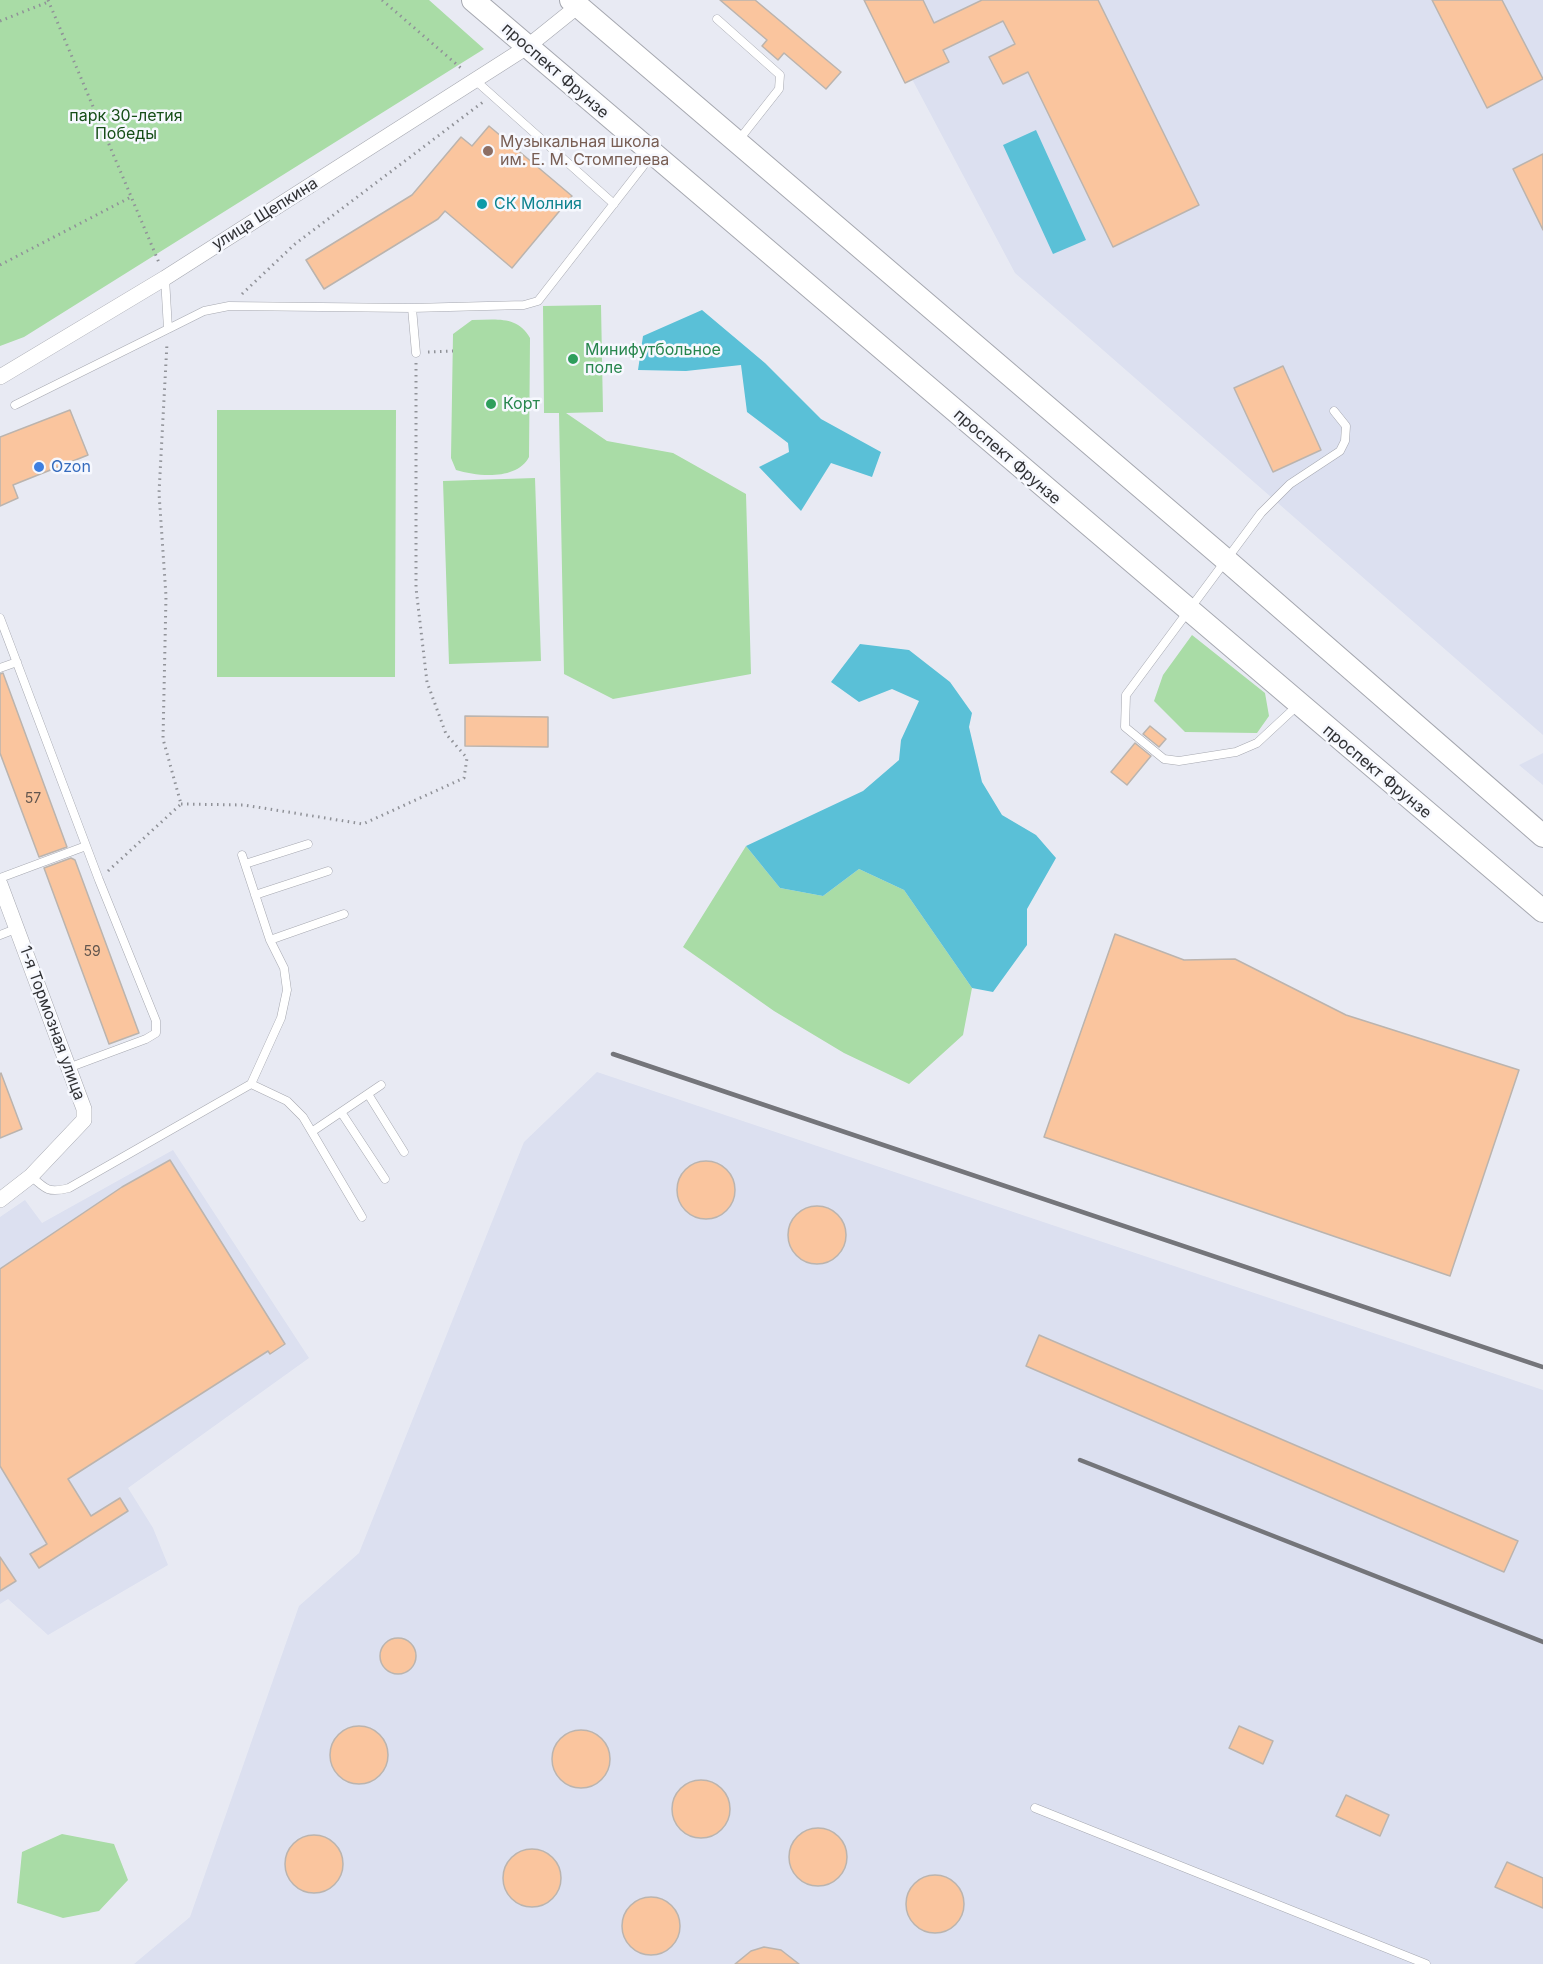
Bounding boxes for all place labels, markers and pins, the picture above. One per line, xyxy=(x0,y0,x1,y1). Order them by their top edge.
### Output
place label: Музыкальная школа им. Е. М. Стомпелева xyxy=(500,132,669,170)
marker: Музыкальная школа им. Е. М. Стомпелева xyxy=(481,144,495,158)
place label: СК Молния xyxy=(494,194,582,214)
marker: СК Молния xyxy=(475,197,489,211)
place label: Минифутбольное поле xyxy=(585,340,721,378)
marker: Минифутбольное поле xyxy=(566,352,580,366)
place label: Корт xyxy=(503,394,540,414)
marker: Корт xyxy=(484,397,498,411)
place label: Ozon xyxy=(51,457,91,477)
marker: Ozon xyxy=(32,460,46,474)

